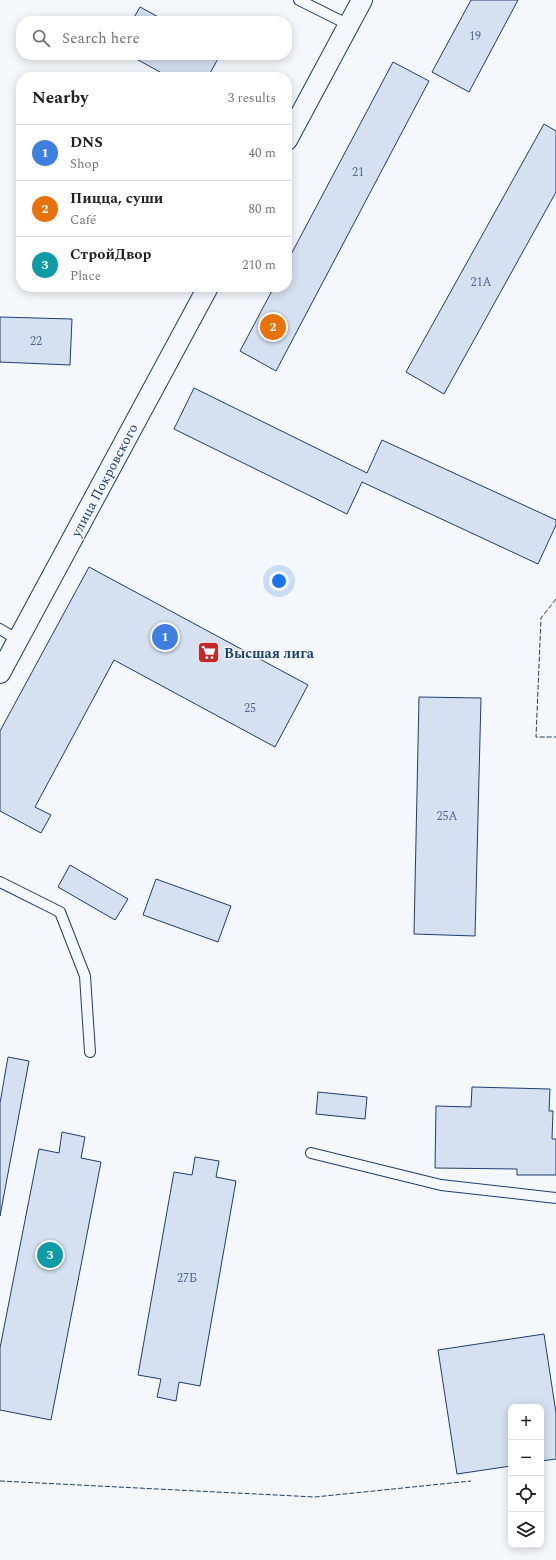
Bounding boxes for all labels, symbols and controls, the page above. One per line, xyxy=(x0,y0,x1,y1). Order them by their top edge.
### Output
search box xyxy=(16,16,292,60)
icon: search xyxy=(30,27,52,49)
text: Search here xyxy=(62,27,140,50)
house number: 19 xyxy=(469,27,481,46)
text: Nearby xyxy=(32,85,88,111)
text: 3 results xyxy=(228,88,276,108)
text: DNS xyxy=(70,131,103,154)
text: 1 xyxy=(41,143,49,163)
text: 40 m xyxy=(249,143,276,163)
text: Shop xyxy=(70,154,99,174)
house number: 21 xyxy=(352,163,364,182)
text: Пицца, суши xyxy=(70,187,163,210)
text: 2 xyxy=(41,199,49,219)
text: 80 m xyxy=(249,199,276,219)
text: Café xyxy=(70,210,96,230)
text: СтройДвор xyxy=(70,243,151,266)
text: 3 xyxy=(41,255,49,275)
text: 210 m xyxy=(242,255,276,275)
text: Place xyxy=(70,266,101,286)
house number: 21А xyxy=(470,273,492,292)
pin: 2 xyxy=(260,312,286,342)
house number: 22 xyxy=(30,332,42,351)
street label: улица Покровского xyxy=(65,420,143,542)
your location xyxy=(269,571,289,591)
pin: 1 xyxy=(152,622,178,652)
supermarket icon: Высшая лига xyxy=(196,640,222,666)
place label: Высшая лига xyxy=(224,643,315,664)
house number: 25 xyxy=(244,699,256,718)
house number: 25А xyxy=(436,807,458,826)
pin: 3 xyxy=(37,1240,63,1270)
house number: 27Б xyxy=(177,1269,197,1288)
map controls xyxy=(508,1404,544,1548)
button: + xyxy=(508,1404,544,1440)
button: − xyxy=(508,1440,544,1476)
button: locate xyxy=(508,1476,544,1512)
button: layers xyxy=(508,1512,544,1548)

